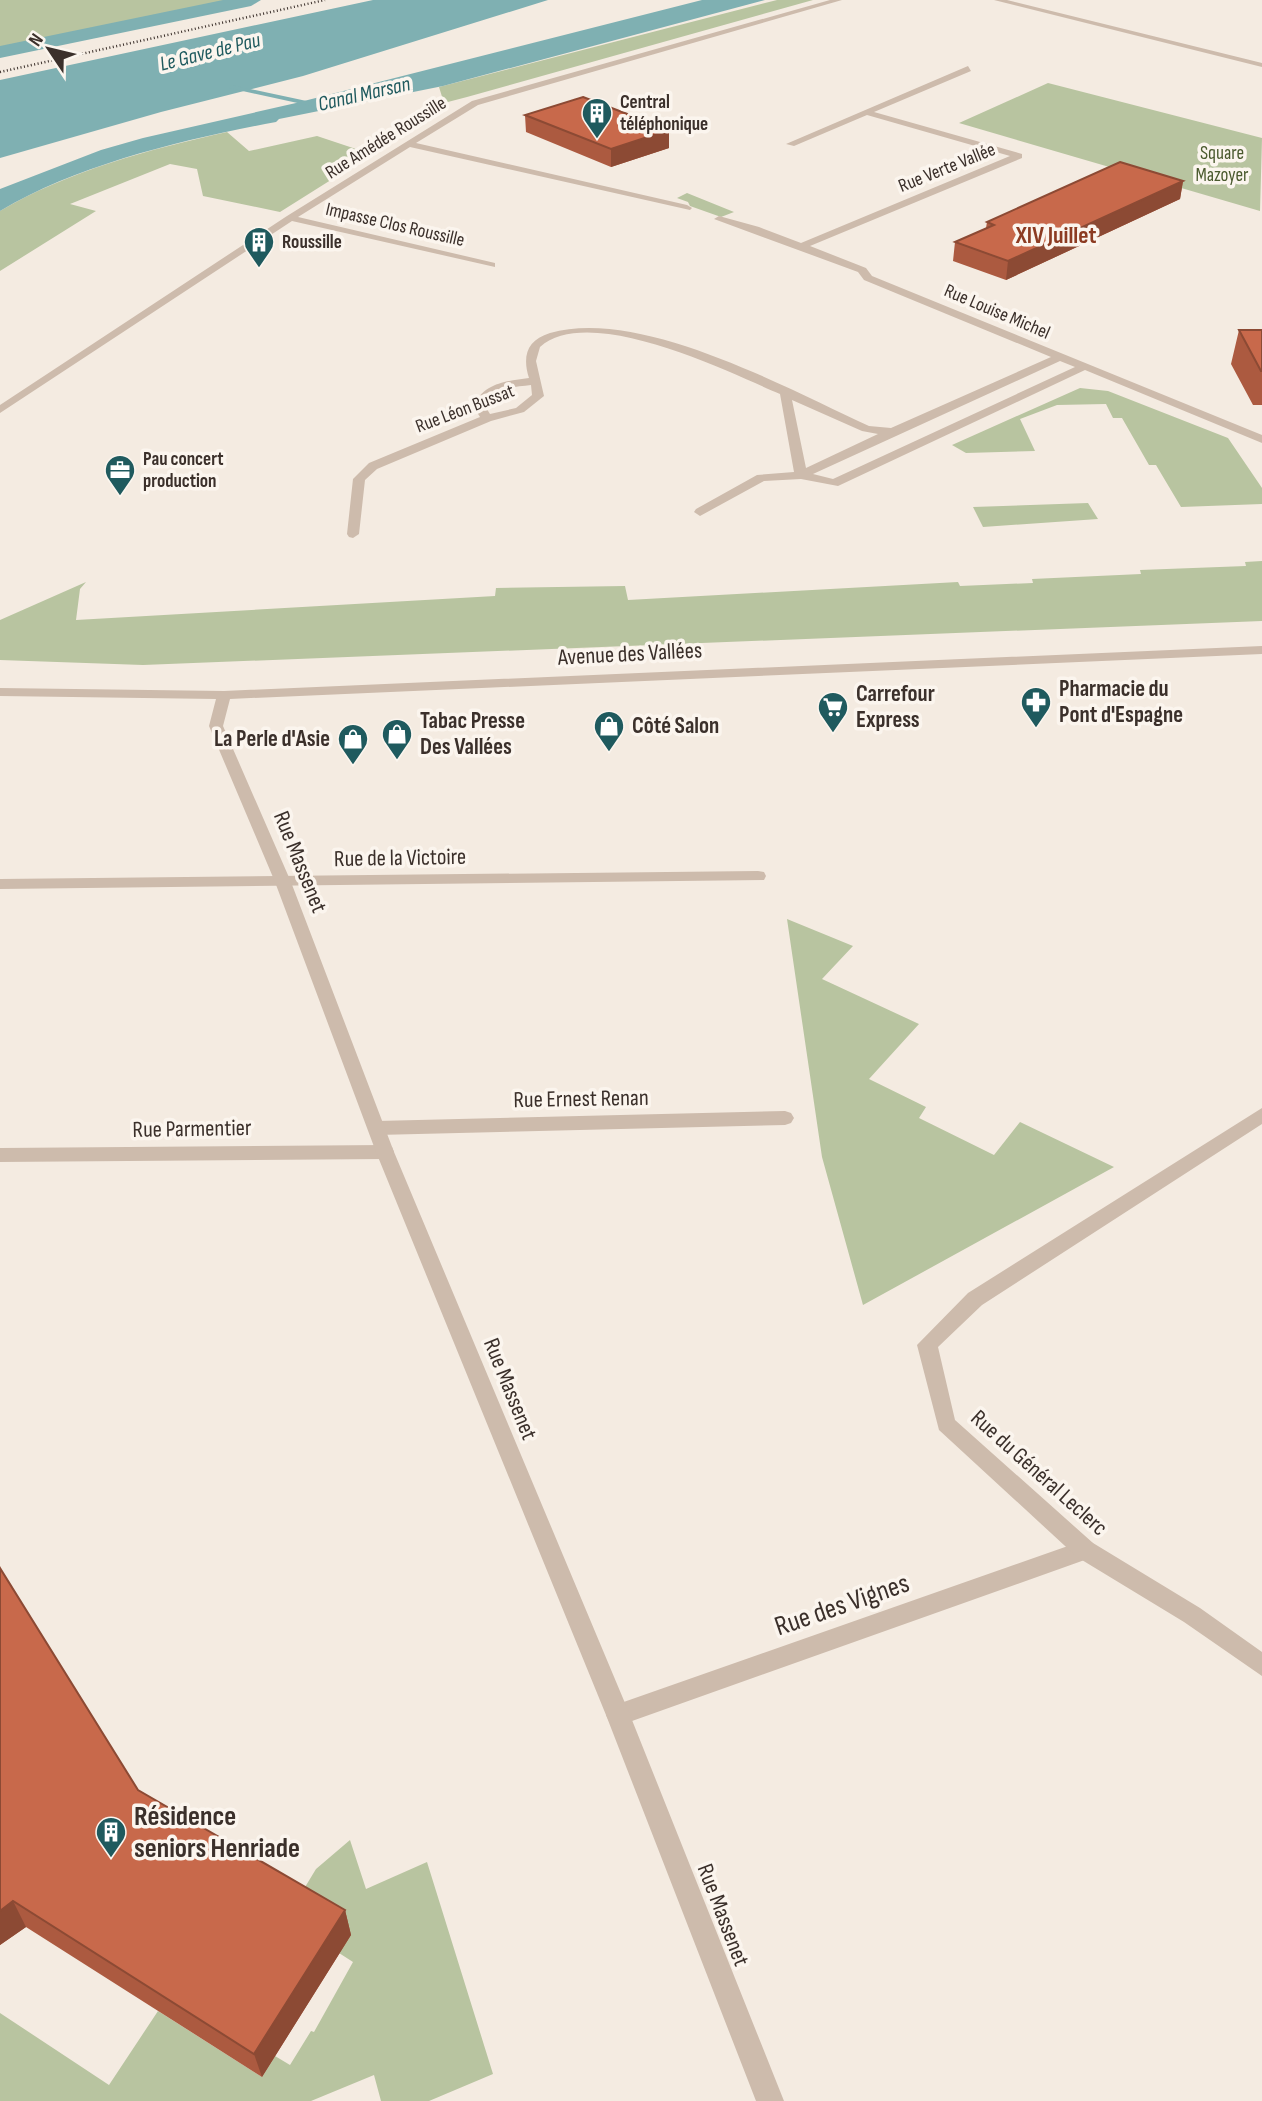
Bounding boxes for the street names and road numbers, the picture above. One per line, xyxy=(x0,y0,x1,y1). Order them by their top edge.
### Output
street label: Rue Amédée Roussille xyxy=(321,92,451,184)
street label: Rue Verte Vallée xyxy=(895,138,999,198)
street label: Impasse Clos Roussille xyxy=(323,198,467,252)
street label: Rue Louise Michel xyxy=(941,279,1053,345)
street label: Rue Léon Bussat xyxy=(412,380,518,438)
street label: Avenue des Vallées xyxy=(556,636,703,672)
street label: Rue Massenet xyxy=(267,807,333,917)
street label: Rue de la Victoire xyxy=(334,843,466,873)
street label: Rue Ernest Renan xyxy=(513,1084,649,1114)
street label: Rue Parmentier xyxy=(132,1114,252,1144)
street label: Rue Massenet xyxy=(477,1334,543,1444)
street label: Rue du Général Leclerc xyxy=(965,1404,1113,1542)
street label: Rue des Vignes xyxy=(770,1567,914,1643)
street label: Rue Massenet xyxy=(691,1860,755,1970)

